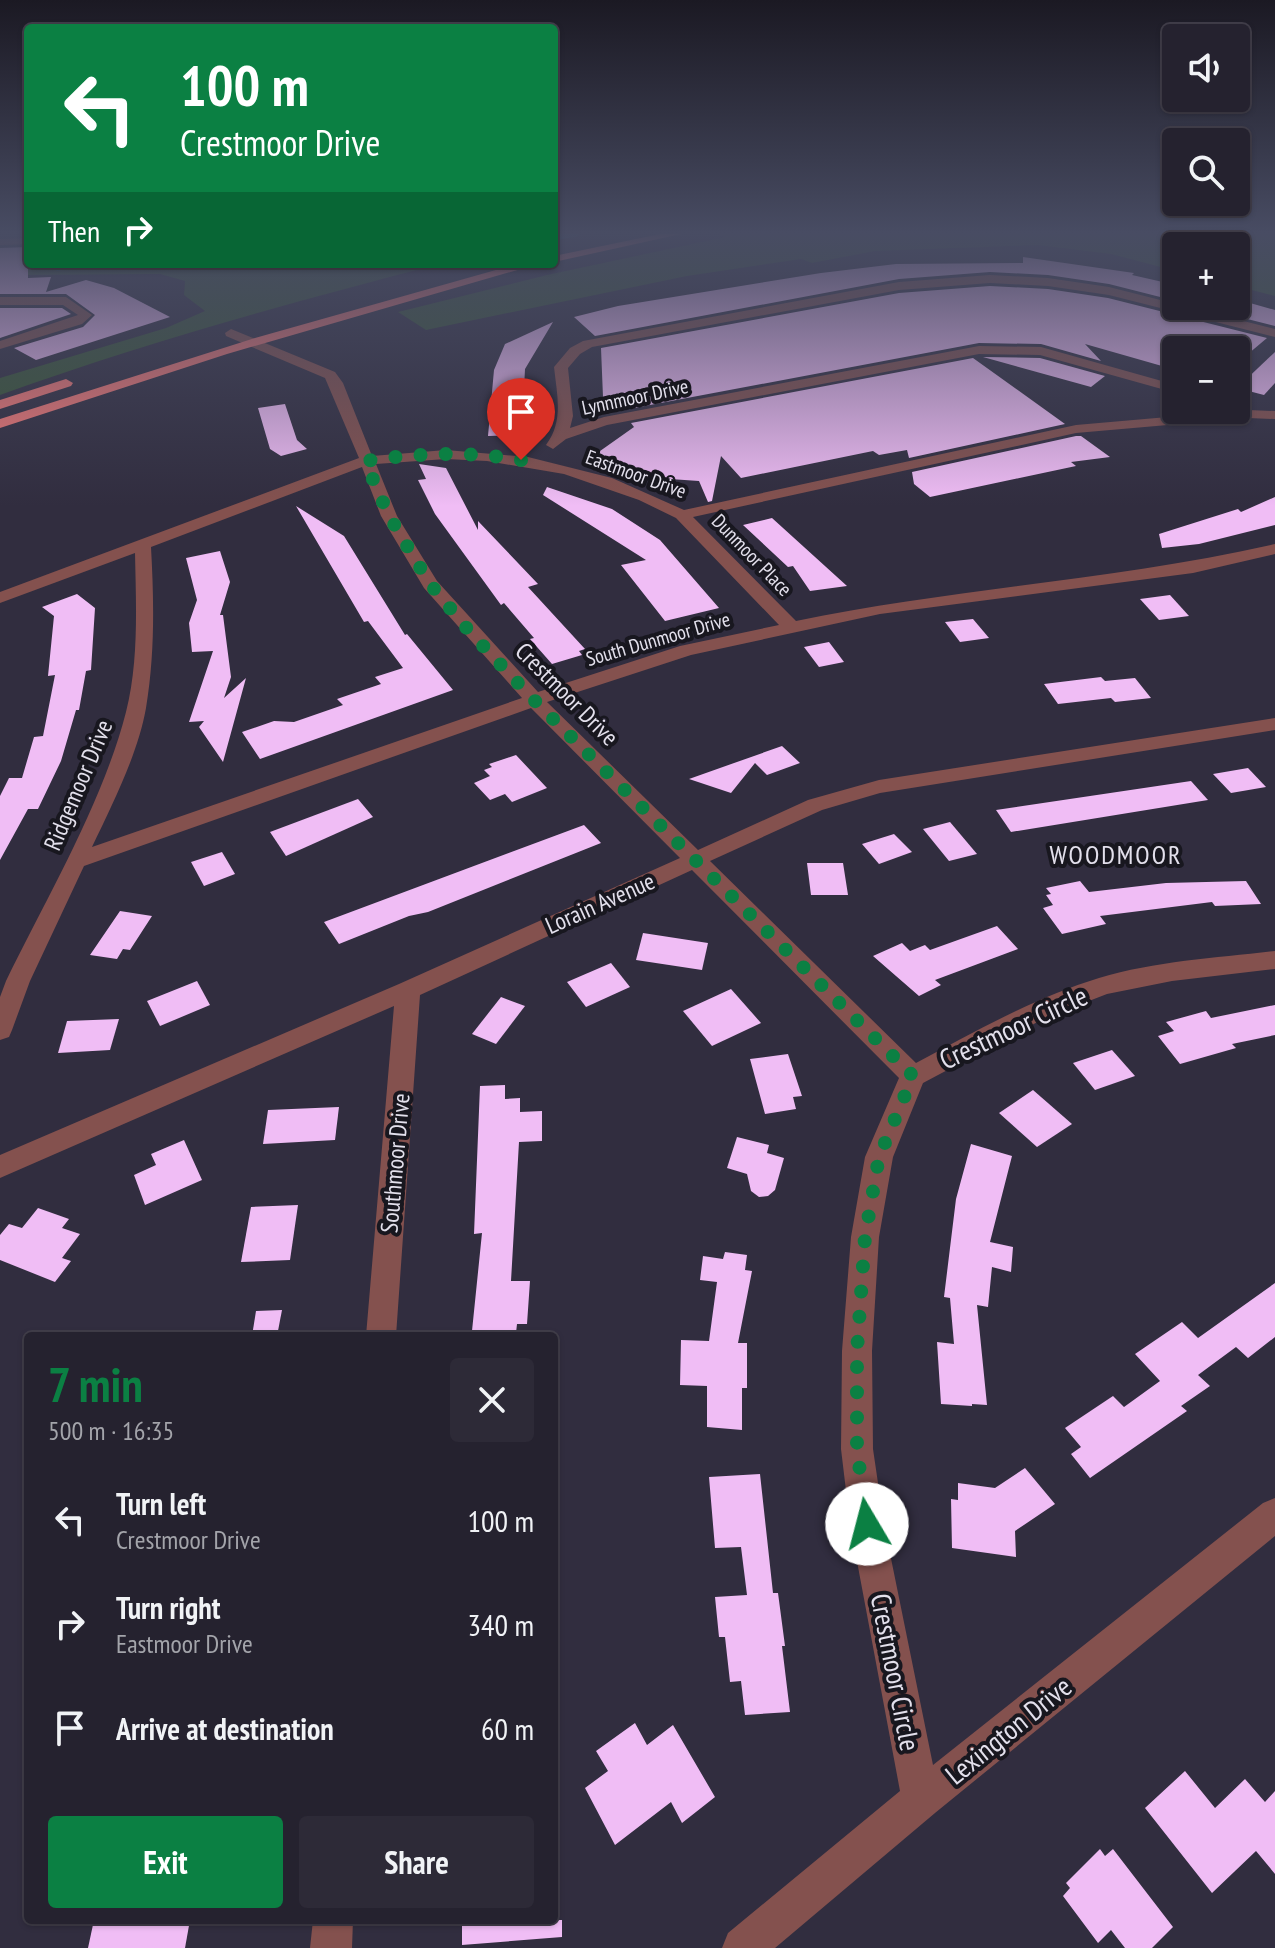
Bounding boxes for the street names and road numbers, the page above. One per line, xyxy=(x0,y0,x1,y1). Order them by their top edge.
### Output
street label: Lynnmoor Drive xyxy=(579,373,691,421)
street label: Eastmoor Drive xyxy=(582,444,690,504)
street label: Dunmoor Place xyxy=(706,508,798,602)
street label: South Dunmoor Drive xyxy=(583,606,733,672)
street label: Crestmoor Drive xyxy=(509,636,625,752)
street label: Ridgemoor Drive xyxy=(37,715,119,855)
street label: Lorain Avenue xyxy=(541,865,659,941)
street label: Crestmoor Circle xyxy=(933,977,1093,1077)
street label: Southmoor Drive xyxy=(373,1092,417,1234)
street label: Crestmoor Circle xyxy=(863,1590,929,1754)
street label: Lexington Drive xyxy=(937,1668,1079,1792)

